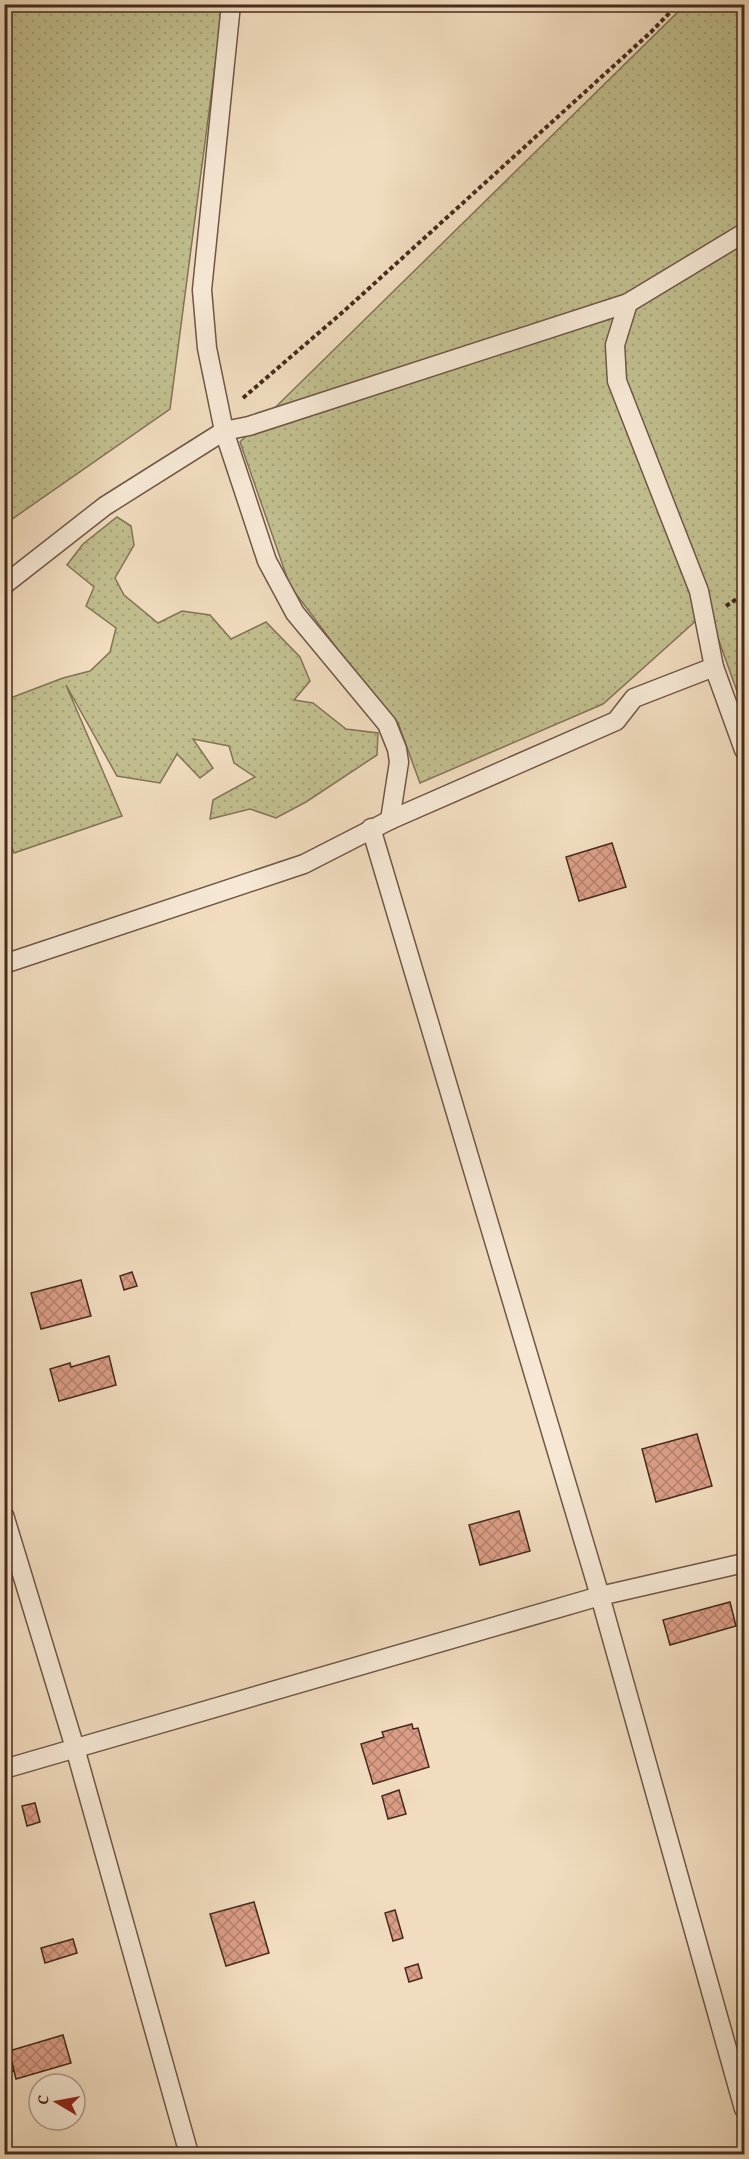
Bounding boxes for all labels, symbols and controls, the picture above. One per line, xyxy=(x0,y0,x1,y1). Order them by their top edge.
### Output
north arrow xyxy=(27,2072,87,2132)
text: С xyxy=(30,2093,55,2106)

